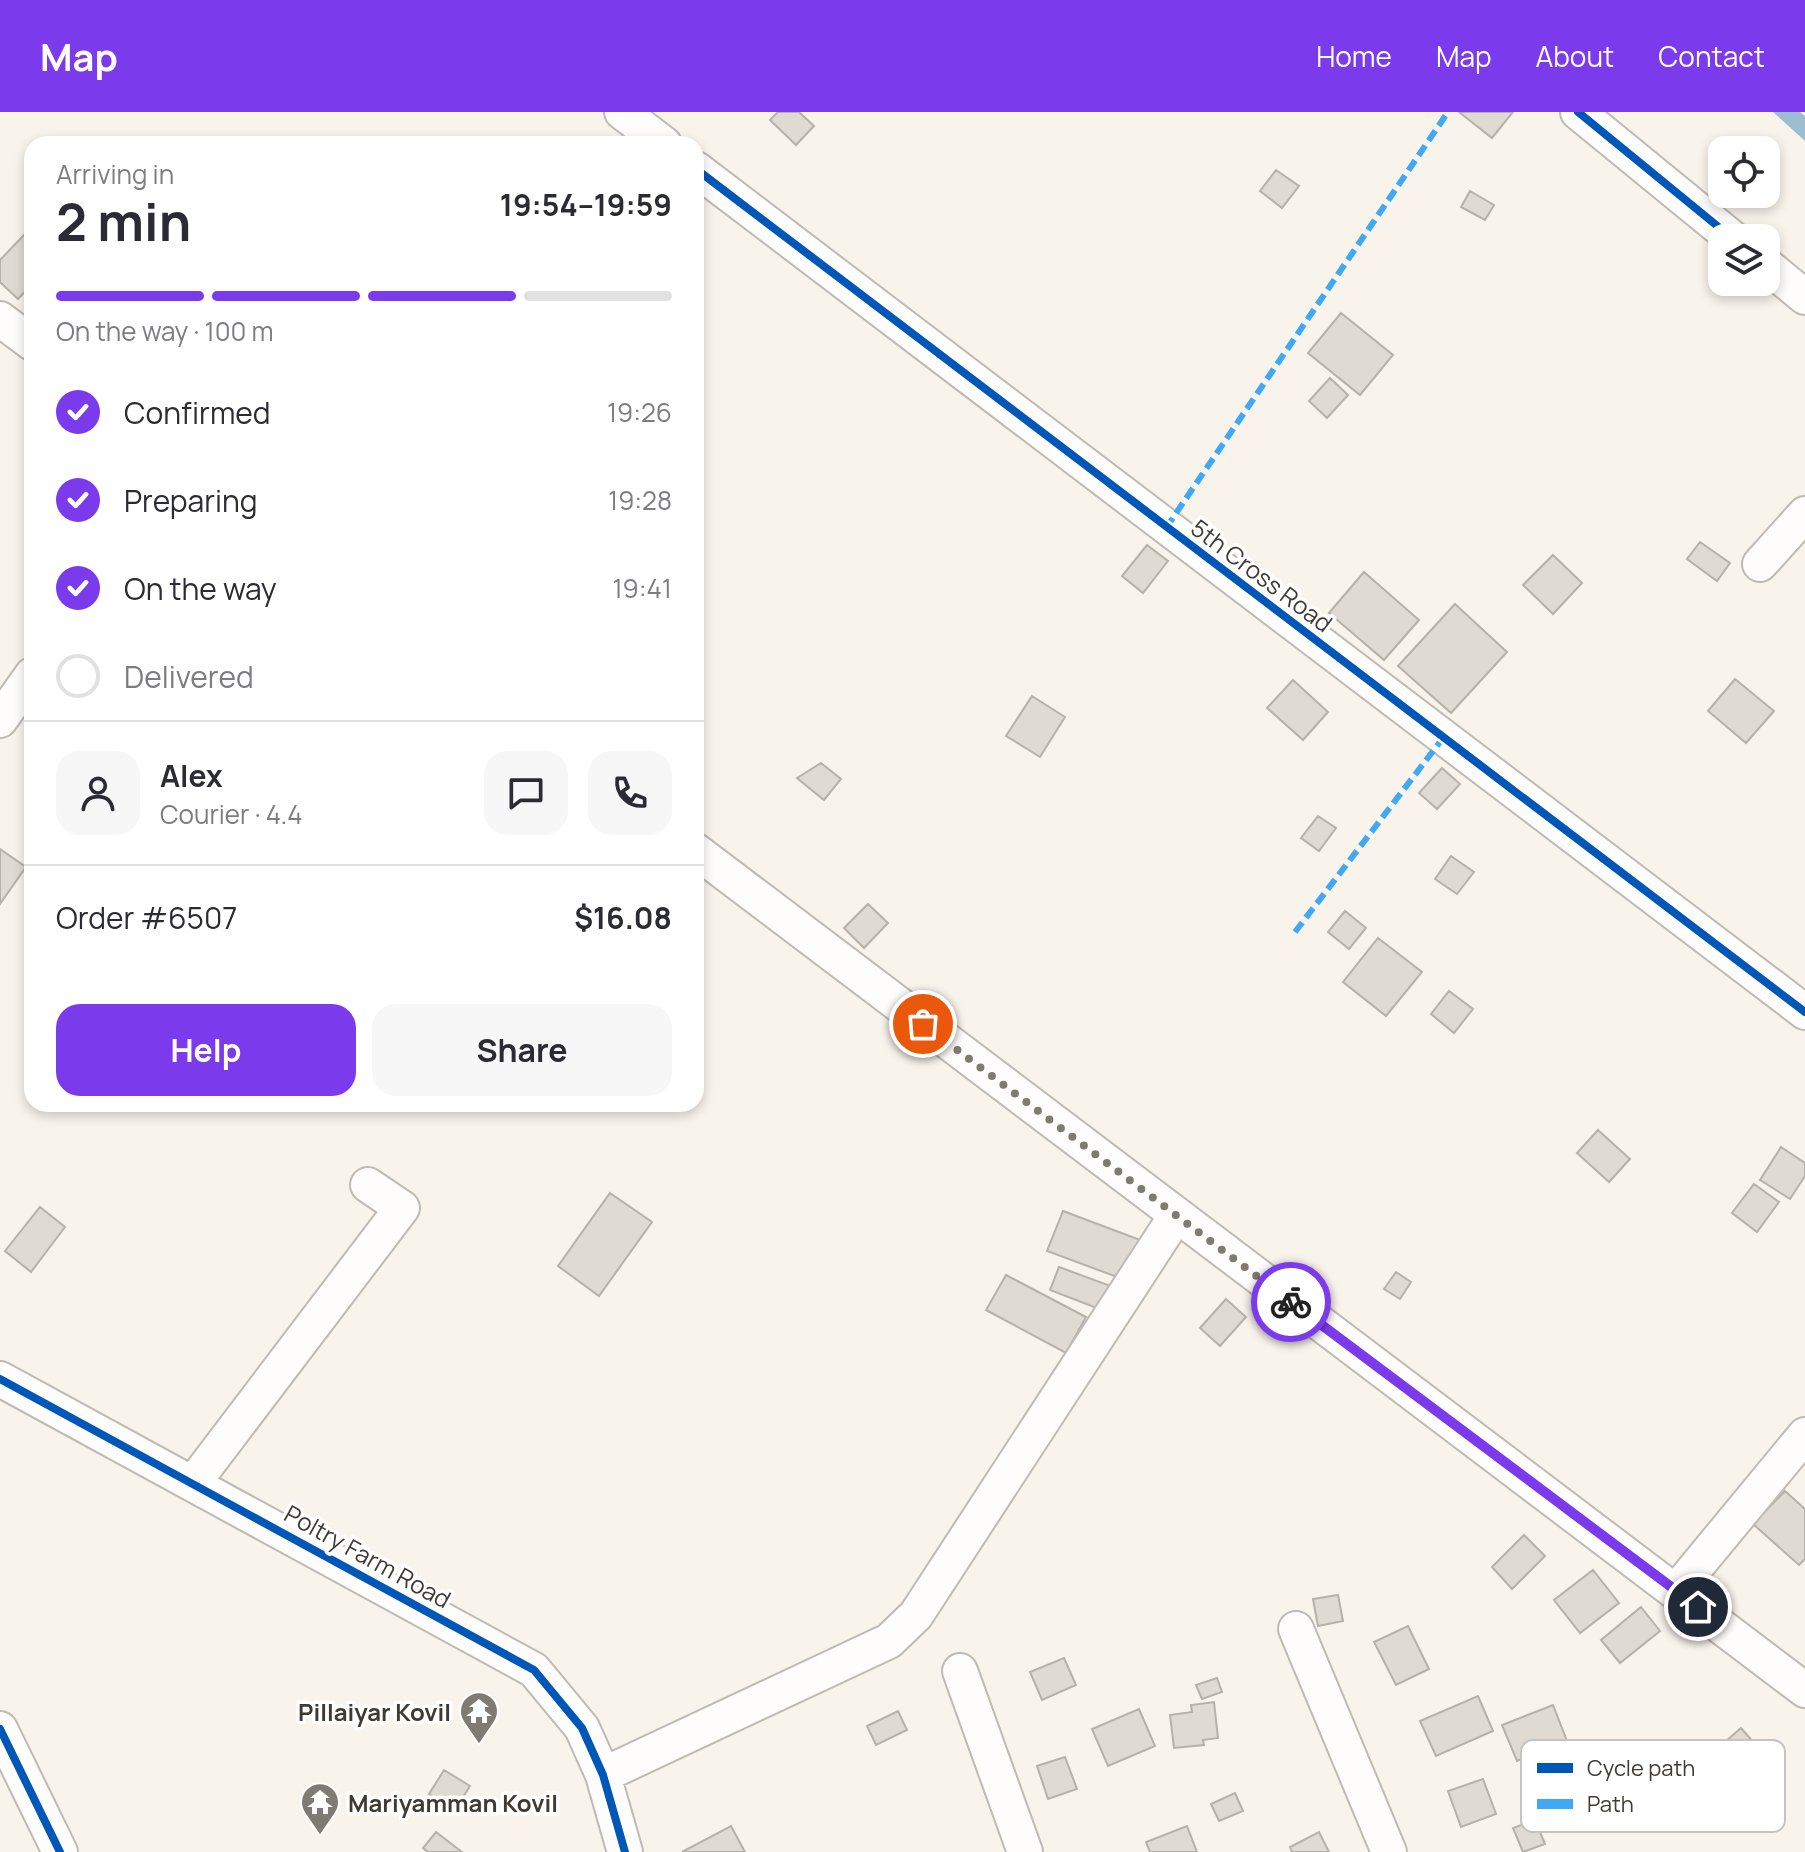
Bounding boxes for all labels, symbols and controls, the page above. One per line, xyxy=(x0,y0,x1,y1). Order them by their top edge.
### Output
text: Map xyxy=(40,30,118,82)
text: Home xyxy=(1316,37,1392,75)
text: Map xyxy=(1436,37,1492,75)
text: About xyxy=(1536,37,1614,75)
text: Contact xyxy=(1658,37,1765,75)
map controls xyxy=(1708,136,1780,296)
button: locate xyxy=(1708,136,1780,208)
text: Arriving in xyxy=(56,156,174,192)
text: 19:54–19:59 xyxy=(500,184,672,225)
text: 2 min xyxy=(56,186,191,257)
button: layers xyxy=(1708,224,1780,296)
text: On the way · 100 m xyxy=(56,313,274,349)
icon: check xyxy=(56,390,100,434)
text: Confirmed xyxy=(124,392,271,433)
text: 19:26 xyxy=(607,394,672,430)
icon: check xyxy=(56,478,100,522)
text: Preparing xyxy=(124,480,258,521)
text: 19:28 xyxy=(608,482,672,518)
street label: 5th Cross Road xyxy=(1185,511,1339,639)
icon: check xyxy=(56,566,100,610)
text: On the way xyxy=(124,568,277,609)
text: 19:41 xyxy=(612,570,672,606)
text: Delivered xyxy=(124,656,254,697)
button: person xyxy=(56,751,140,835)
button: chat xyxy=(484,751,568,835)
button: phone xyxy=(588,751,672,835)
text: Alex xyxy=(160,755,223,796)
text: Courier · 4.4 xyxy=(160,796,302,832)
text: Order #6507 xyxy=(56,897,237,938)
text: $16.08 xyxy=(574,897,672,938)
pin xyxy=(889,990,957,1058)
icon: bag xyxy=(901,1002,945,1046)
button: Help xyxy=(56,1004,356,1096)
button: Share xyxy=(372,1004,672,1096)
courier xyxy=(1251,1262,1331,1342)
icon: bike xyxy=(1269,1280,1313,1324)
street label: Poltry Farm Road xyxy=(279,1497,457,1615)
pin xyxy=(1664,1573,1732,1641)
icon: home xyxy=(1676,1585,1720,1629)
temple icon: Pillaiyar Kovil xyxy=(458,1690,500,1745)
place label: Pillaiyar Kovil xyxy=(298,1695,451,1728)
legend xyxy=(1521,1740,1785,1832)
text: Cycle path xyxy=(1587,1753,1695,1783)
temple icon: Mariyamman Kovil xyxy=(299,1781,341,1836)
place label: Mariyamman Kovil xyxy=(348,1786,558,1819)
text: Path xyxy=(1587,1789,1634,1819)

